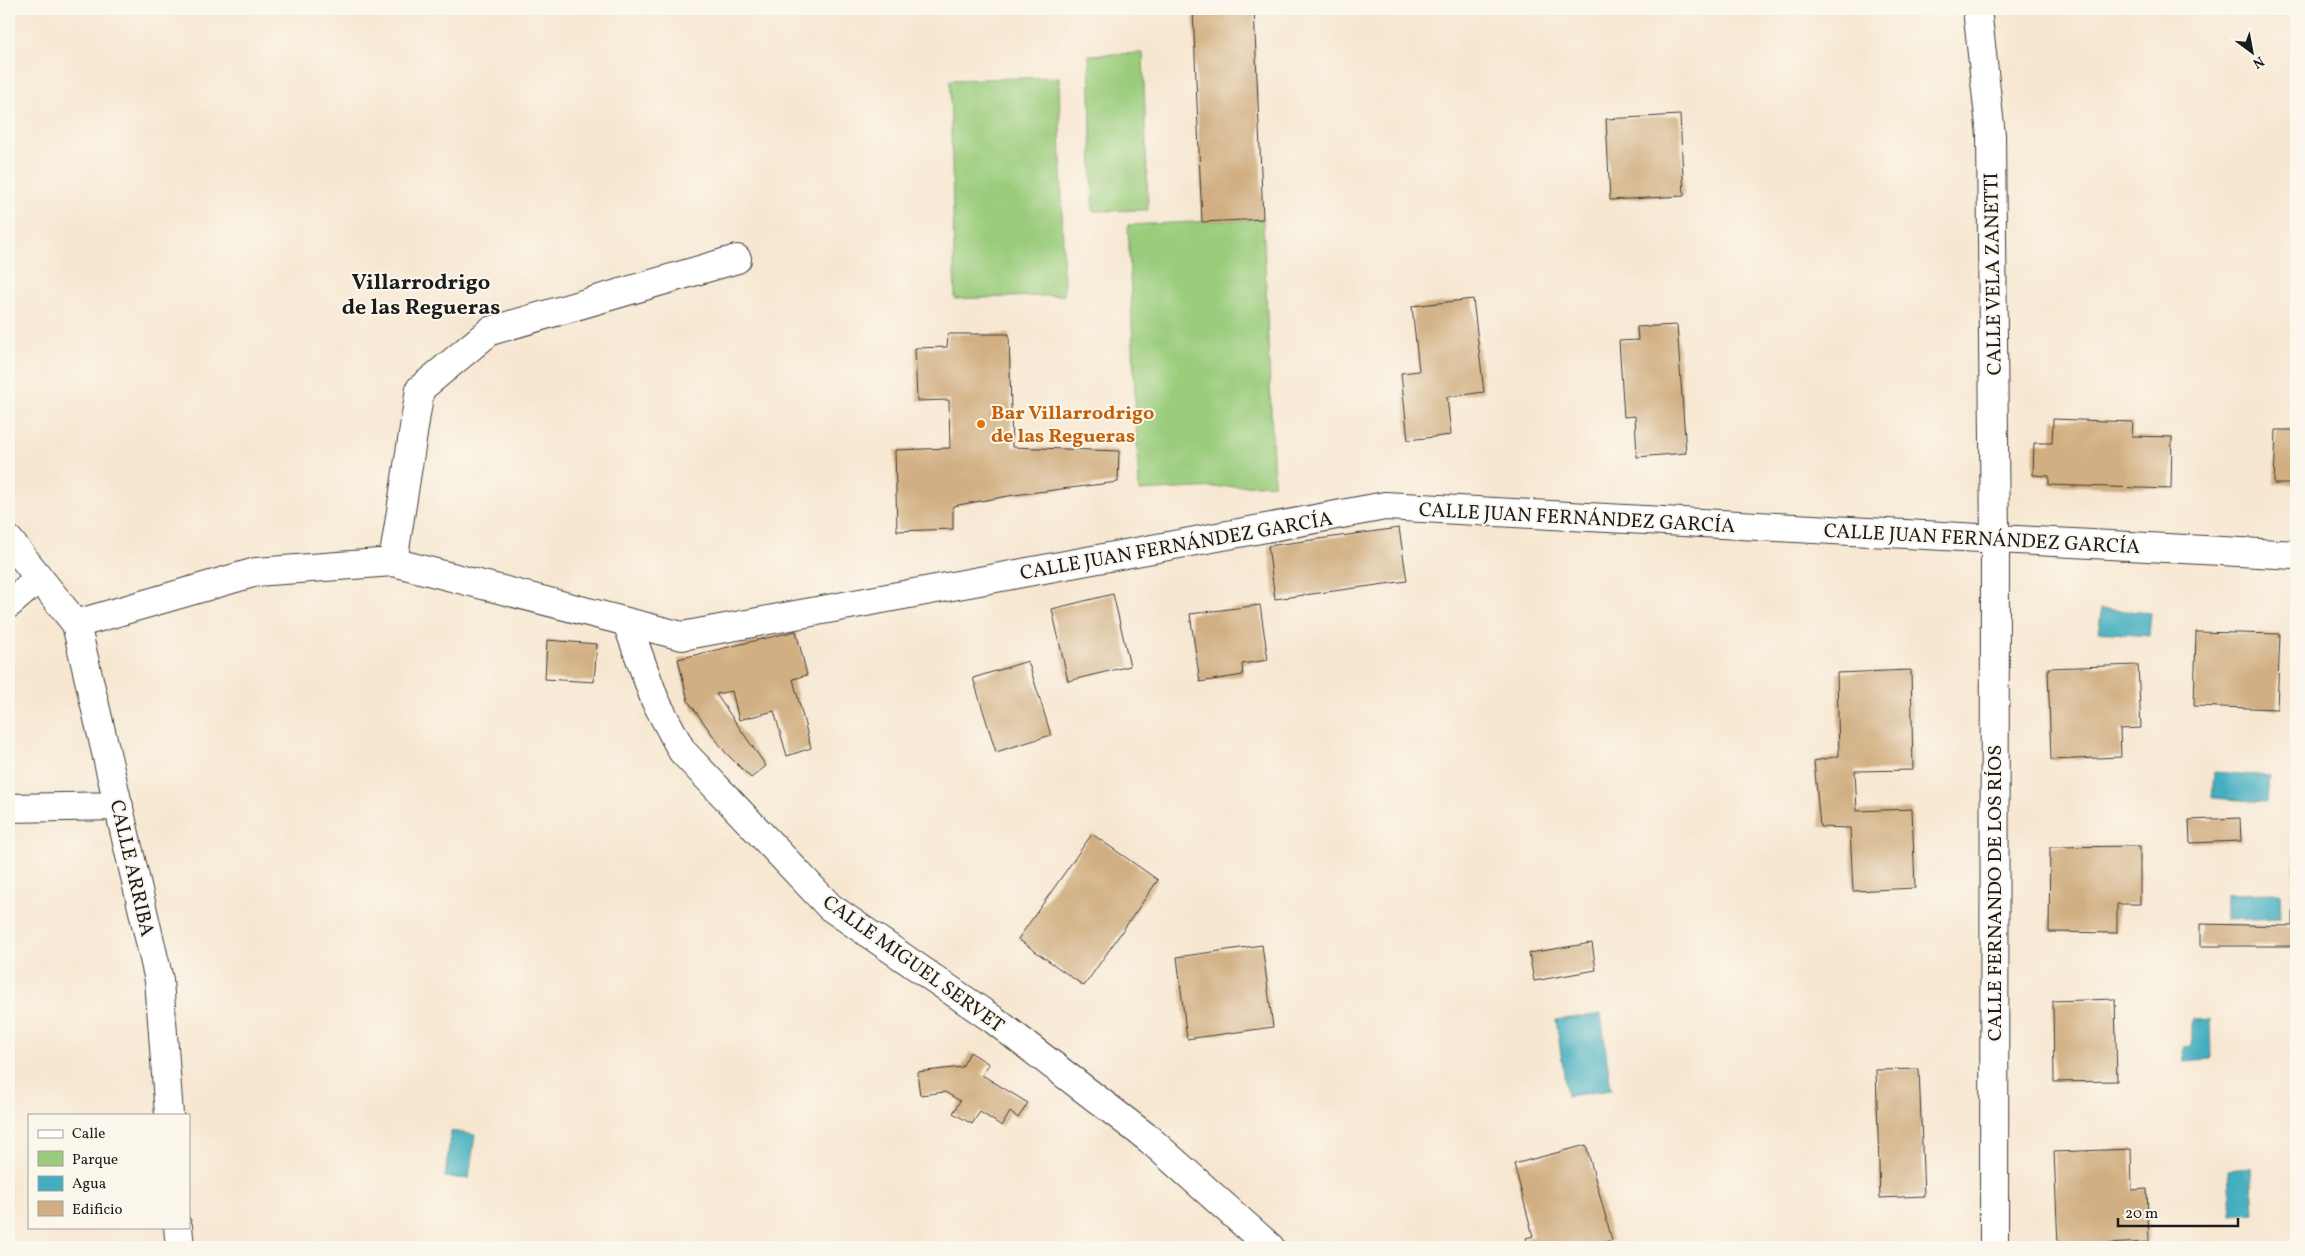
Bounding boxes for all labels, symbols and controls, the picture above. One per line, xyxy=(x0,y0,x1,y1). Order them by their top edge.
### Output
north arrow xyxy=(2228,28,2278,78)
text: N xyxy=(2249,51,2267,73)
street label: CALLE VELA ZANETTI xyxy=(1978,172,2010,376)
district label: Villarrodrigo de las Regueras xyxy=(342,268,500,324)
place label: Bar Villarrodrigo de las Regueras xyxy=(991,400,1154,451)
marker: Bar Villarrodrigo de las Regueras xyxy=(975,418,987,430)
street label: CALLE JUAN FERNÁNDEZ GARCÍA xyxy=(1418,497,1736,541)
street label: CALLE JUAN FERNÁNDEZ GARCÍA xyxy=(1018,506,1335,588)
street label: CALLE JUAN FERNÁNDEZ GARCÍA xyxy=(1823,518,2141,562)
street label: CALLE FERNANDO DE LOS RÍOS xyxy=(1982,745,2010,1041)
street label: CALLE ARRIBA xyxy=(102,797,160,940)
street label: CALLE MIGUEL SERVET xyxy=(816,889,1010,1040)
legend xyxy=(28,1114,190,1228)
text: Calle xyxy=(72,1124,105,1145)
text: Parque xyxy=(72,1150,118,1171)
text: Agua xyxy=(72,1174,106,1195)
scale bar xyxy=(2118,1196,2238,1228)
text: Edificio xyxy=(72,1200,123,1221)
text: 20 m xyxy=(2125,1204,2158,1225)

